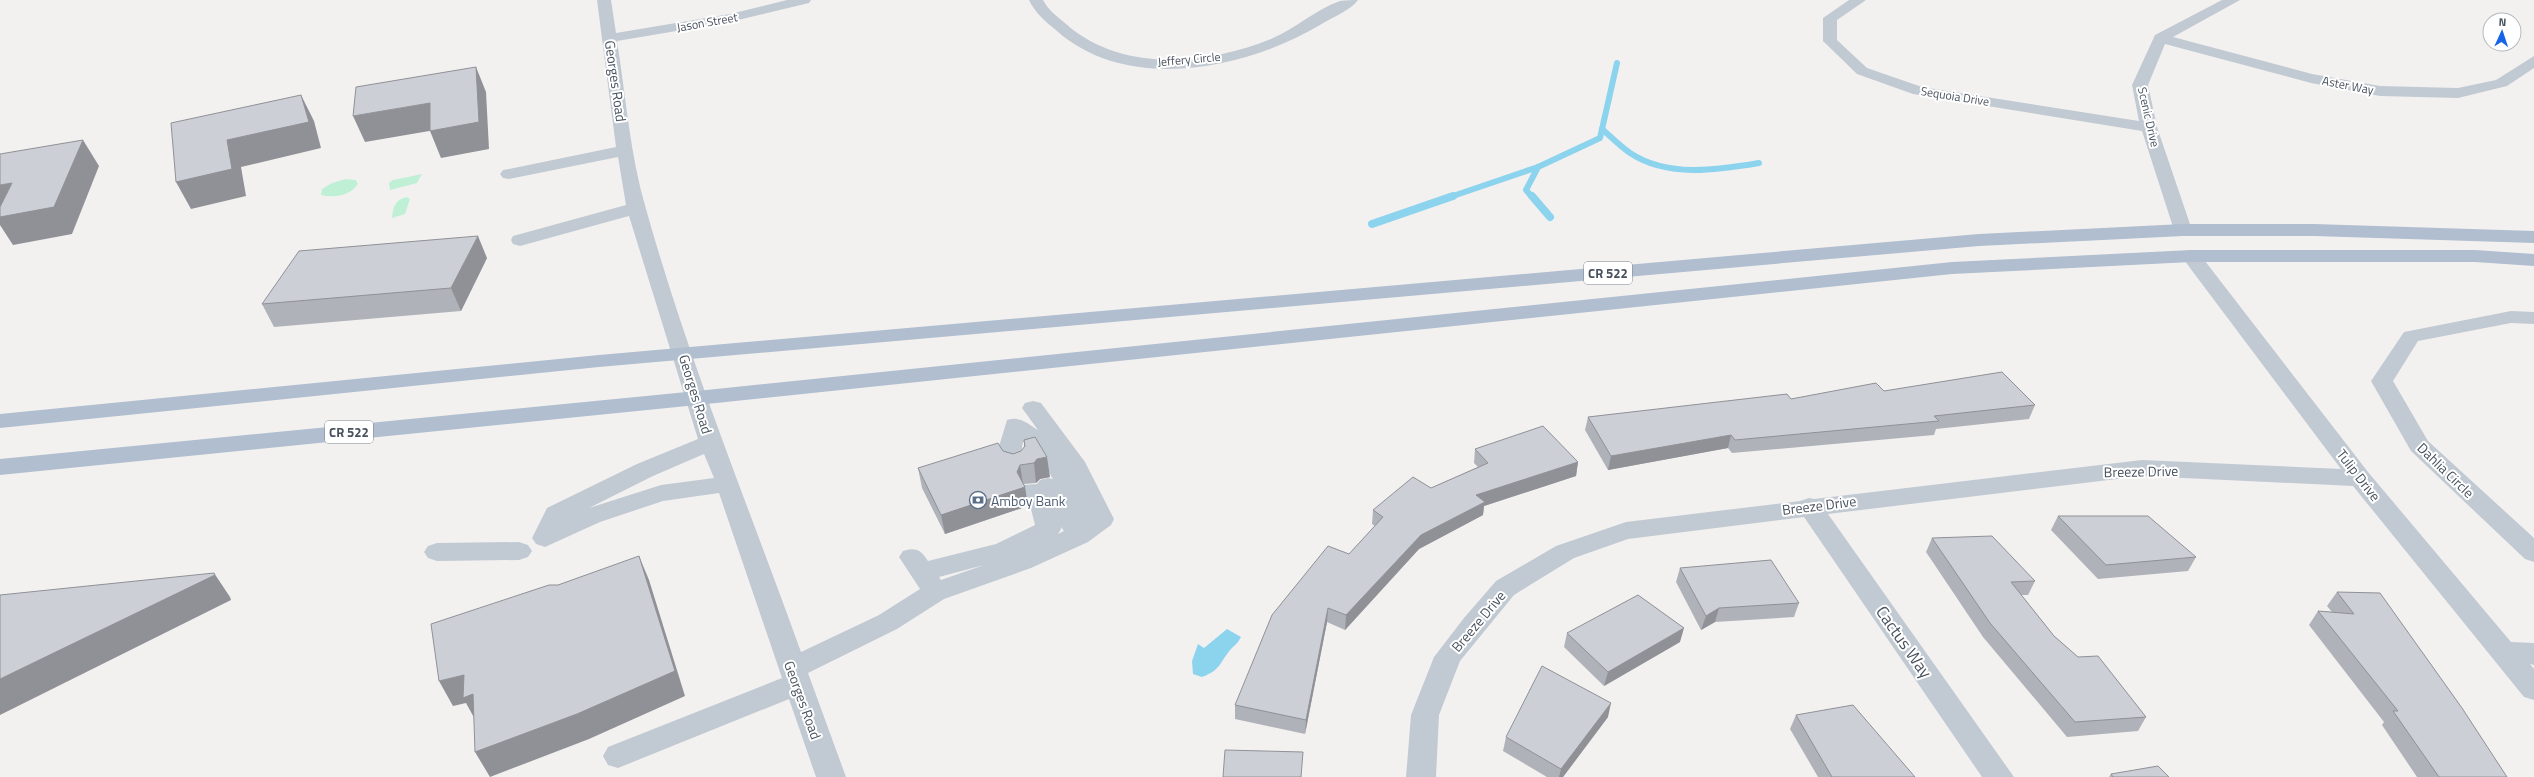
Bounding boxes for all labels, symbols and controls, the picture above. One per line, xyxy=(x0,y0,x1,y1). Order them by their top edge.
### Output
street label: Jason Street xyxy=(675,7,740,37)
north arrow xyxy=(2482,12,2522,52)
text: N xyxy=(2498,14,2507,30)
street label: Georges Road xyxy=(600,39,632,123)
street label: Jeffery Circle xyxy=(1157,47,1221,71)
street label: Aster Way xyxy=(2321,71,2376,99)
street label: Sequoia Drive xyxy=(1919,81,1991,111)
street label: Scenic Drive xyxy=(2133,85,2165,149)
road number: CR 522 xyxy=(1584,262,1632,284)
street label: Georges Road xyxy=(674,352,718,436)
road number: CR 522 xyxy=(325,421,373,443)
street label: Dahlia Circle xyxy=(2413,438,2479,502)
street label: Tulip Drive xyxy=(2332,445,2386,505)
street label: Breeze Drive xyxy=(2104,460,2178,482)
bank icon: Amboy Bank xyxy=(968,490,988,510)
place label: Amboy Bank xyxy=(991,490,1066,511)
street label: Breeze Drive xyxy=(1781,490,1857,520)
street label: Breeze Drive xyxy=(1446,586,1510,656)
street label: Cactus Way xyxy=(1869,600,1939,684)
street label: Georges Road xyxy=(779,658,827,742)

